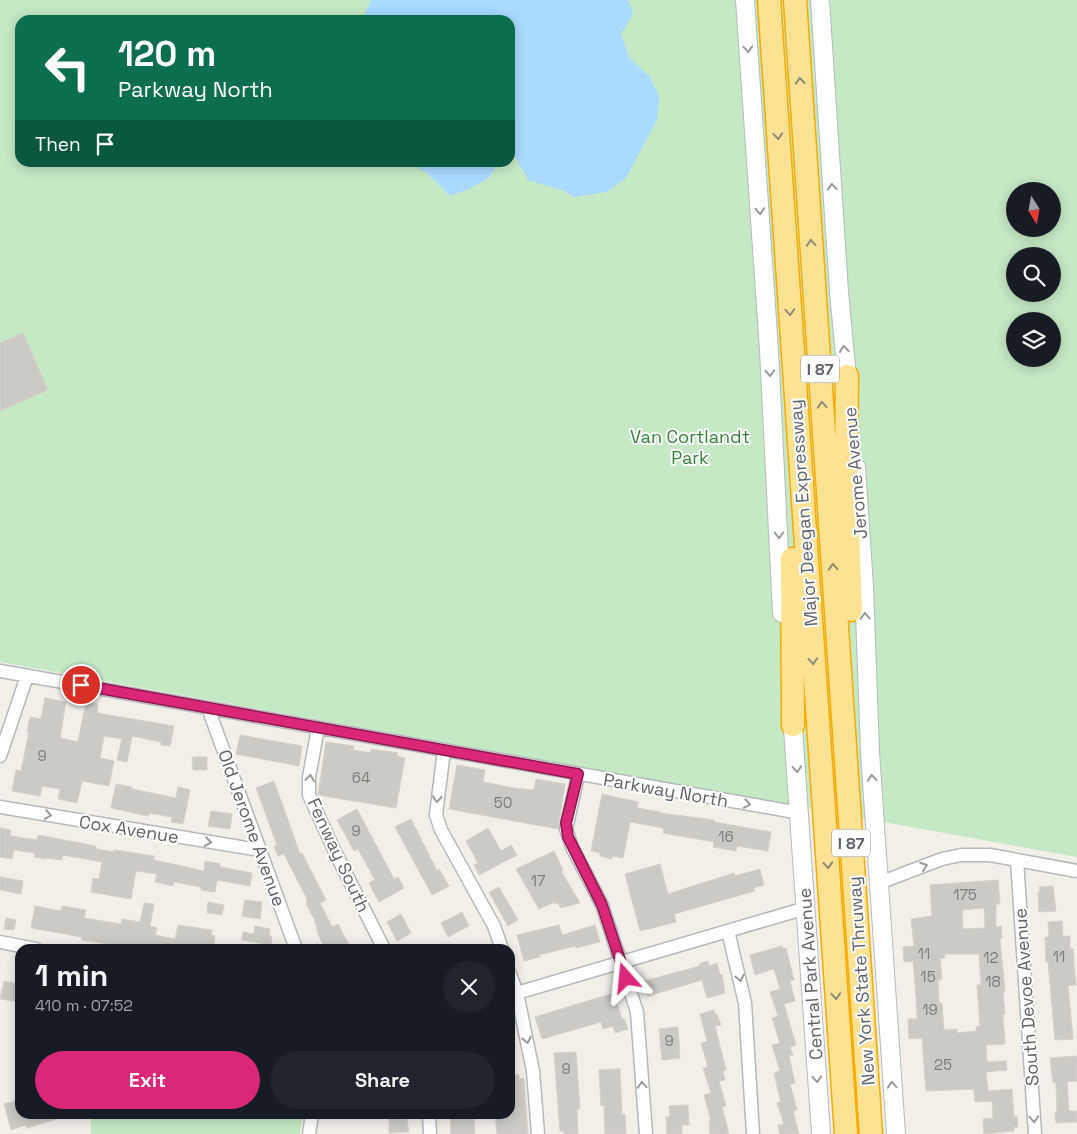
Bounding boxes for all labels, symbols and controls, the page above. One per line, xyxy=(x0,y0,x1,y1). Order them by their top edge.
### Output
text: 120 m xyxy=(118,32,216,76)
icon: left xyxy=(35,35,100,100)
one-way arrow xyxy=(743,45,754,53)
text: Parkway North xyxy=(118,75,273,103)
one-way arrow xyxy=(795,77,806,85)
icon: arrive xyxy=(91,130,119,158)
text: Then xyxy=(35,132,81,157)
one-way arrow xyxy=(773,132,784,140)
north arrow xyxy=(1006,182,1061,238)
map controls xyxy=(1006,182,1061,367)
one-way arrow xyxy=(827,183,838,191)
one-way arrow xyxy=(754,207,765,215)
one-way arrow xyxy=(806,239,817,247)
button: search xyxy=(1006,247,1061,302)
one-way arrow xyxy=(784,308,795,316)
button: layers xyxy=(1006,312,1061,367)
one-way arrow xyxy=(839,345,850,353)
road number: I 87 xyxy=(801,356,839,382)
one-way arrow xyxy=(765,369,776,377)
street label: Major Deegan Expressway xyxy=(784,399,822,627)
one-way arrow xyxy=(817,401,828,409)
street label: Jerome Avenue xyxy=(838,406,872,540)
park label: Van Cortlandt Park xyxy=(630,425,750,469)
one-way arrow xyxy=(774,532,784,539)
one-way arrow xyxy=(828,563,839,571)
one-way arrow xyxy=(860,611,871,619)
one-way arrow xyxy=(808,657,819,665)
pin xyxy=(60,664,102,706)
icon: arrive xyxy=(67,671,95,699)
house number: 9 xyxy=(37,746,47,765)
street label: Old Jerome Avenue xyxy=(213,746,291,910)
one-way arrow xyxy=(791,765,802,773)
house number: 64 xyxy=(352,768,370,787)
street label: Parkway North xyxy=(602,768,730,812)
one-way arrow xyxy=(304,773,314,782)
one-way arrow xyxy=(866,774,877,782)
house number: 50 xyxy=(494,793,512,812)
street label: Fenway South xyxy=(302,794,376,916)
one-way arrow xyxy=(433,794,443,803)
one-way arrow xyxy=(743,799,751,809)
one-way arrow xyxy=(44,810,52,820)
street label: Cox Avenue xyxy=(77,810,181,848)
house number: 9 xyxy=(351,821,361,840)
house number: 16 xyxy=(718,827,734,846)
road number: I 87 xyxy=(832,830,870,856)
one-way arrow xyxy=(204,836,213,846)
one-way arrow xyxy=(822,861,833,869)
one-way arrow xyxy=(920,862,928,872)
house number: 17 xyxy=(531,871,545,890)
street label: New York State Thruway xyxy=(842,876,880,1086)
house number: 175 xyxy=(953,885,977,904)
street label: Central Park Avenue xyxy=(793,887,827,1061)
street label: South Devoe Avenue xyxy=(1008,907,1044,1087)
house number: 11 xyxy=(918,944,930,963)
house number: 11 xyxy=(1053,947,1065,966)
house number: 12 xyxy=(983,948,999,967)
position arrow xyxy=(599,951,651,1003)
text: 1 min xyxy=(35,956,108,995)
button: close xyxy=(443,961,495,1013)
house number: 15 xyxy=(920,967,936,986)
house number: 18 xyxy=(985,972,1001,991)
one-way arrow xyxy=(734,974,745,983)
one-way arrow xyxy=(831,992,842,1000)
text: 410 m · 07:52 xyxy=(35,995,133,1016)
house number: 19 xyxy=(922,1000,938,1019)
house number: 9 xyxy=(664,1031,674,1050)
one-way arrow xyxy=(521,1036,532,1045)
button: Exit xyxy=(35,1051,260,1109)
button: Share xyxy=(270,1051,495,1109)
house number: 25 xyxy=(934,1055,952,1074)
house number: 9 xyxy=(561,1059,571,1078)
one-way arrow xyxy=(812,1075,823,1083)
one-way arrow xyxy=(637,1081,648,1089)
one-way arrow xyxy=(887,1081,898,1089)
one-way arrow xyxy=(1029,1115,1040,1123)

